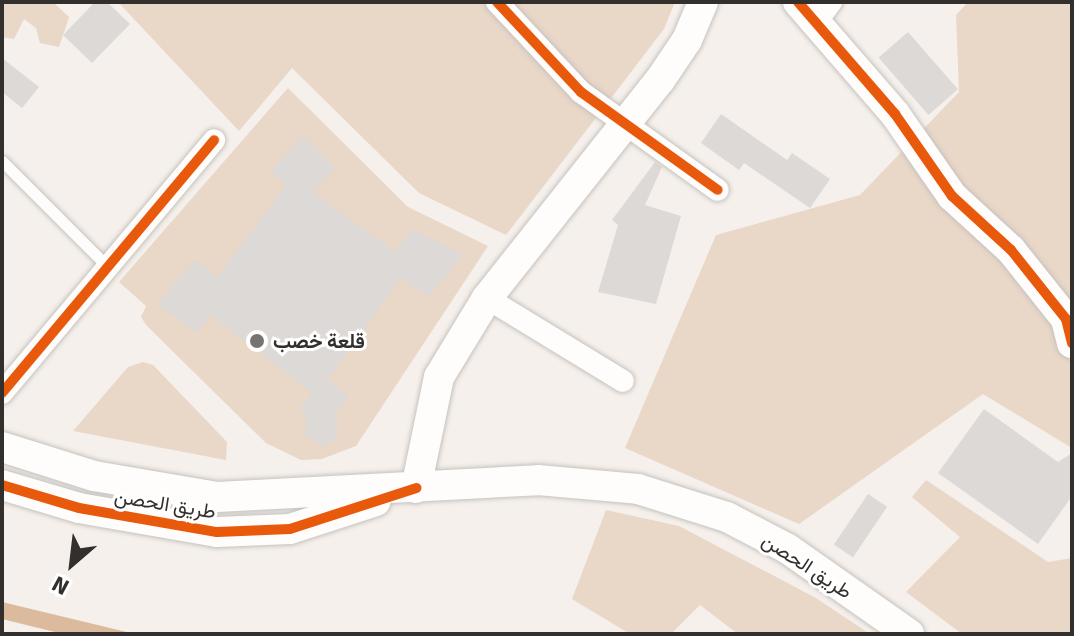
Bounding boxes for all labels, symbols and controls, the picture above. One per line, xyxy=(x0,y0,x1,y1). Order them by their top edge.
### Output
place label: قلعة خصب xyxy=(273,329,365,353)
marker: قلعة خصب xyxy=(248,332,266,350)
street label: طريق الحصن xyxy=(113,484,217,524)
north arrow xyxy=(32,524,112,604)
street label: طريق الحصن xyxy=(758,528,856,604)
text: N xyxy=(47,570,74,601)

